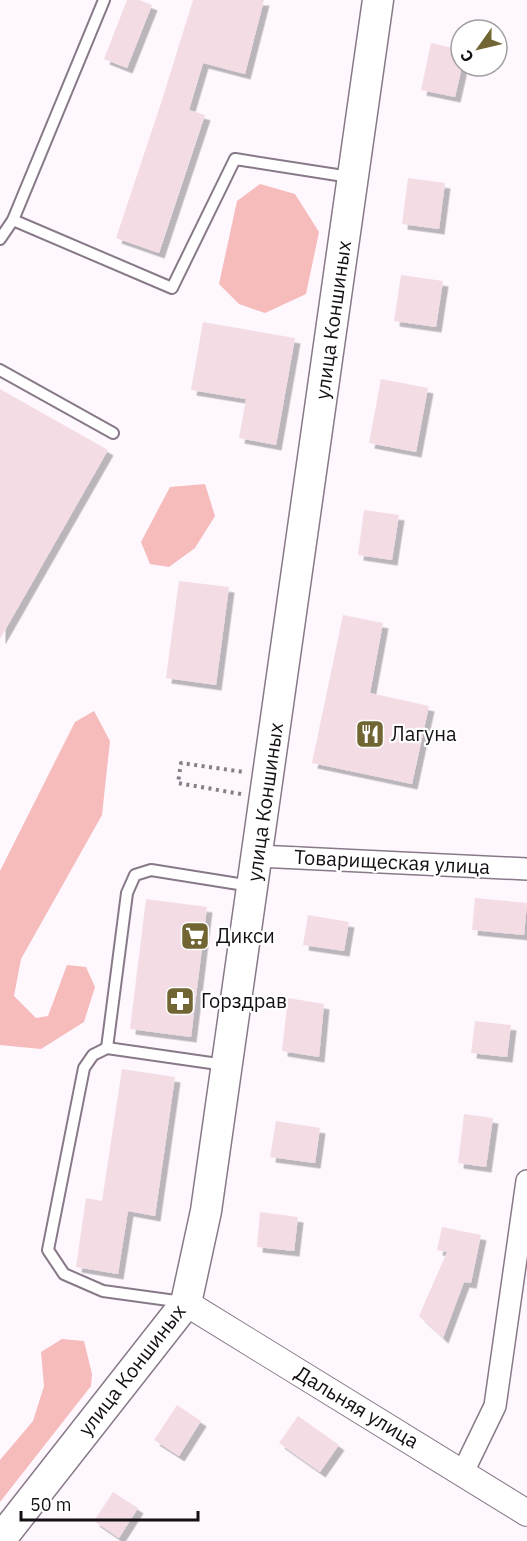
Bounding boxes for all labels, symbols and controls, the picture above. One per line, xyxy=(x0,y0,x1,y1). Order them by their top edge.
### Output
north arrow xyxy=(449,18,509,78)
text: С xyxy=(455,46,478,66)
street label: улица Коншиных xyxy=(308,239,357,401)
restaurant icon: Лагуна xyxy=(354,718,386,750)
place label: Лагуна xyxy=(391,720,457,747)
street label: улица Коншиных xyxy=(240,721,289,883)
street label: Товарищеская улица xyxy=(293,843,491,880)
supermarket icon: Дикси xyxy=(179,920,211,952)
place label: Дикси xyxy=(216,922,275,949)
pharmacy icon: Горздрав xyxy=(164,985,196,1017)
place label: Горздрав xyxy=(201,987,287,1014)
street label: улица Коншиных xyxy=(72,1298,191,1441)
street label: Дальняя улица xyxy=(290,1359,425,1454)
scale bar xyxy=(21,1484,198,1522)
text: 50 m xyxy=(30,1493,72,1516)

